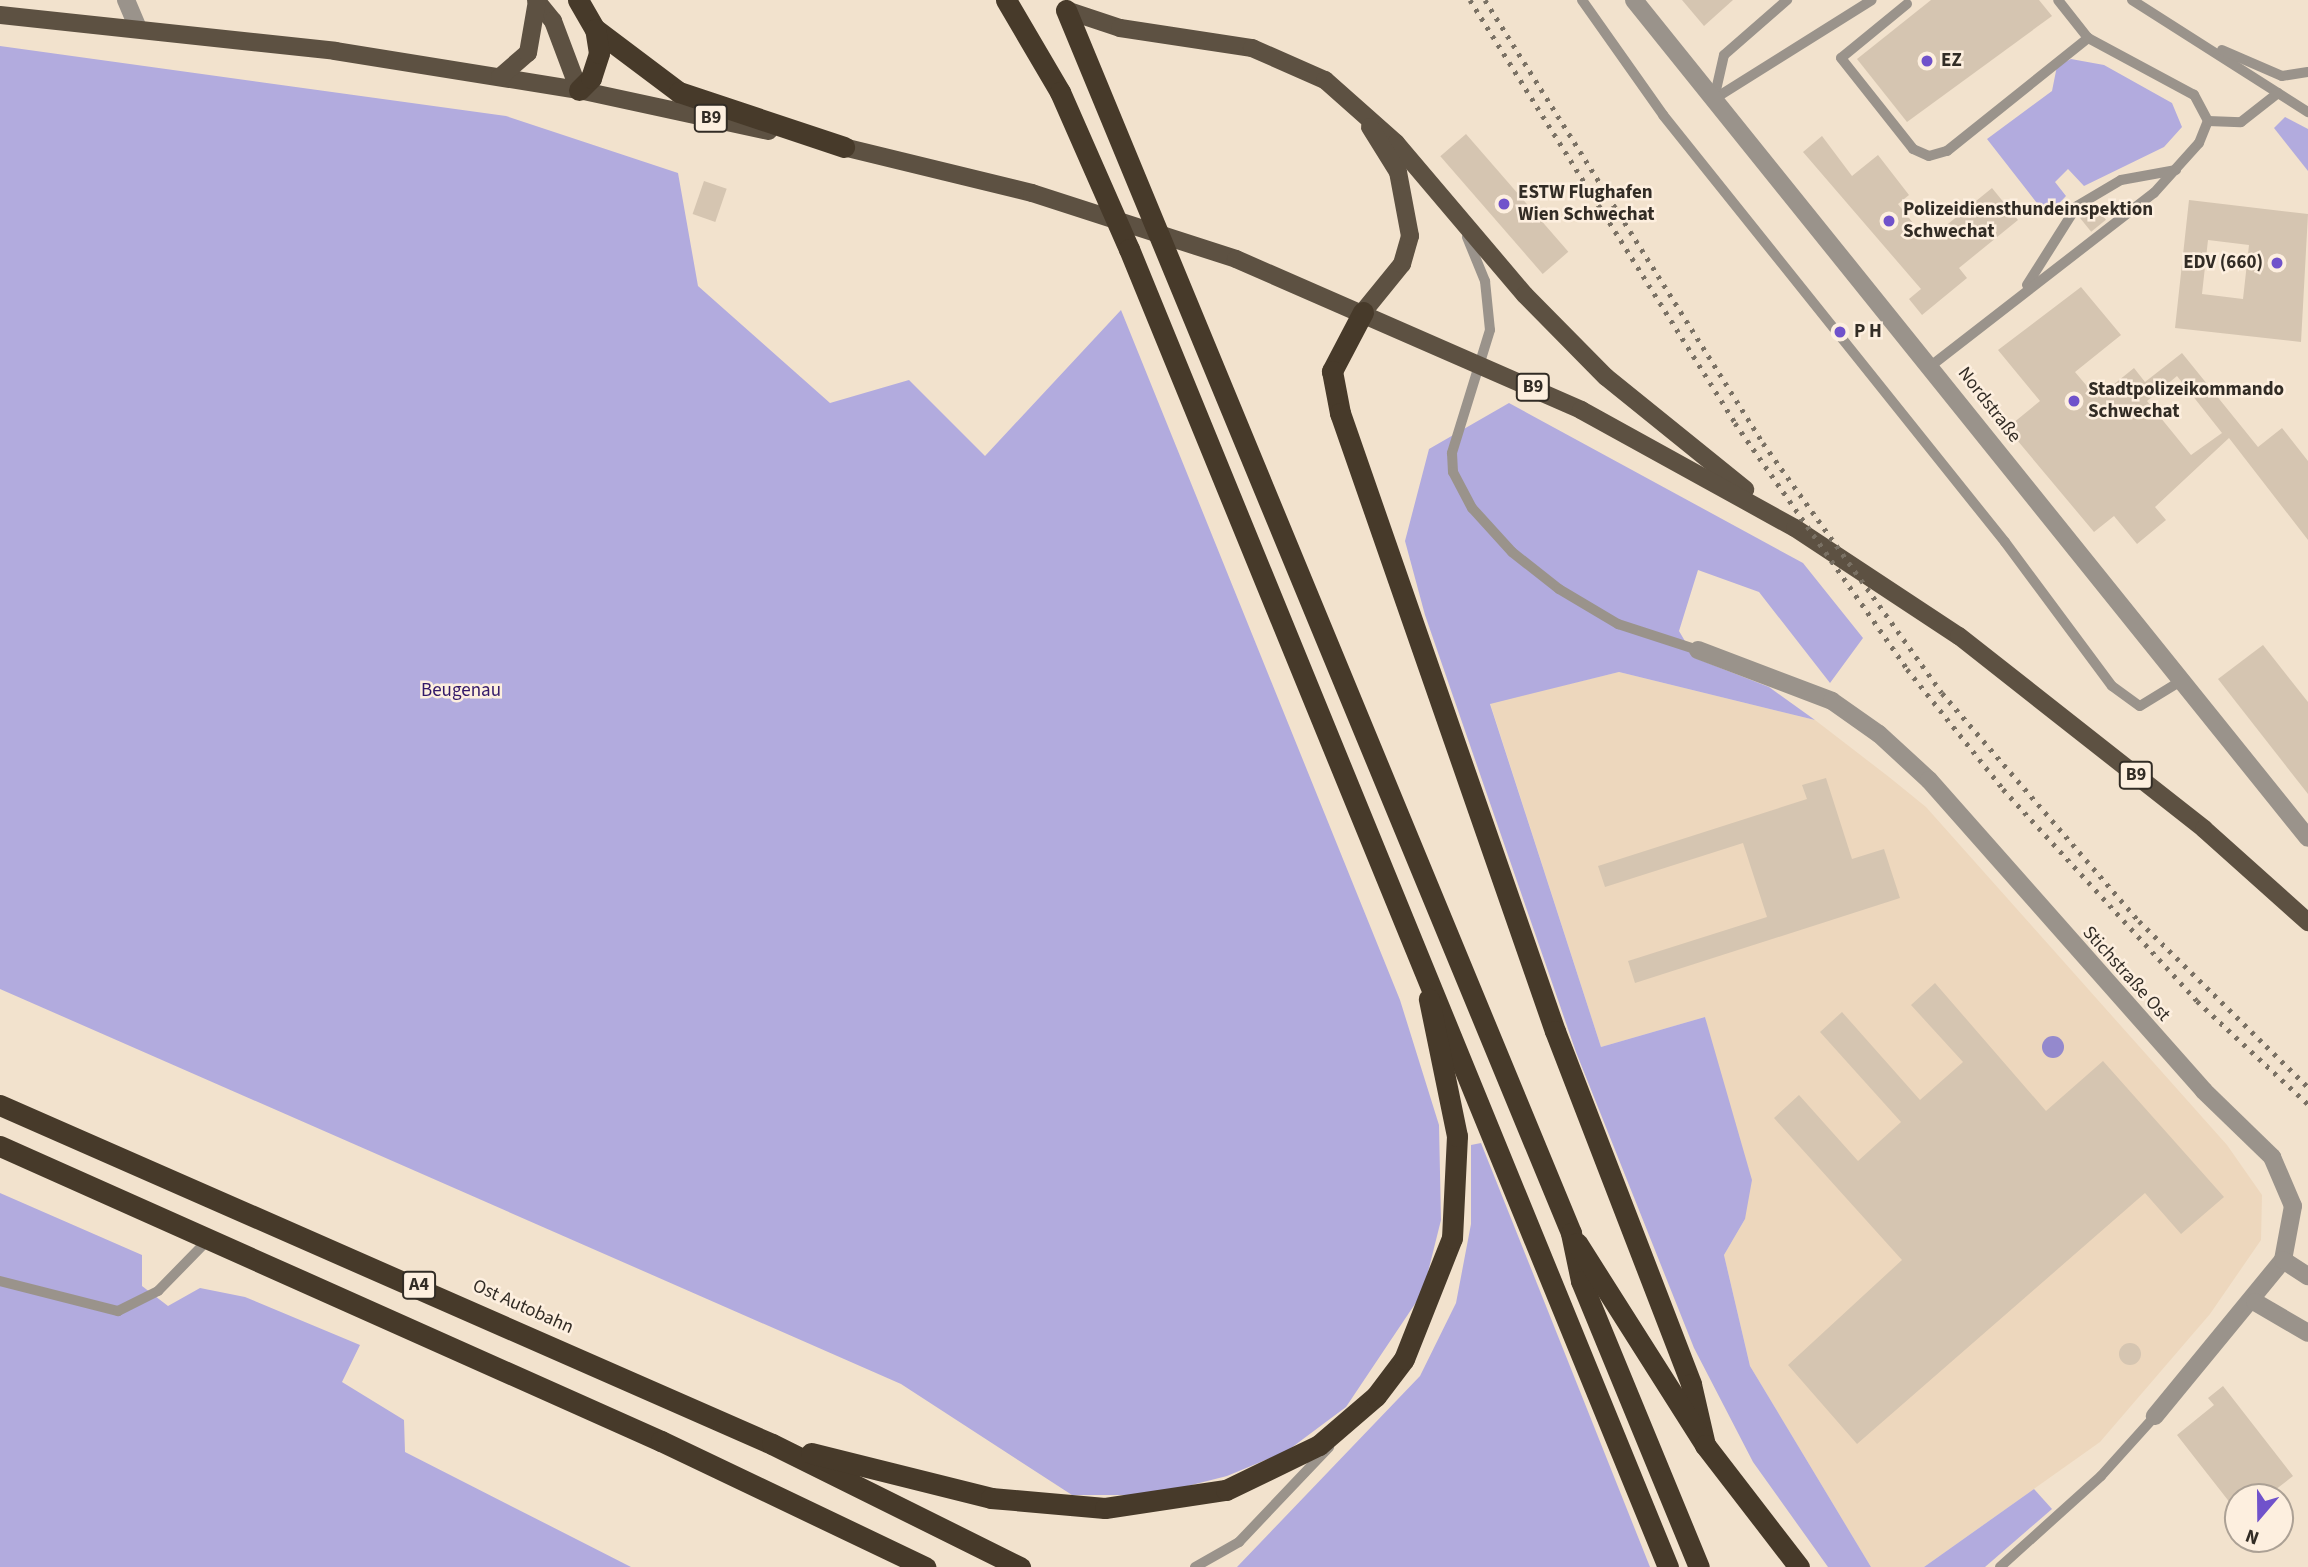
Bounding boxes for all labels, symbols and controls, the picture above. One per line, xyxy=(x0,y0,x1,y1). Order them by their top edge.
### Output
place label: EZ xyxy=(1941,50,1962,72)
marker: EZ xyxy=(1919,53,1935,69)
road number: B9 xyxy=(694,104,728,132)
place label: ESTW Flughafen Wien Schwechat xyxy=(1518,182,1655,226)
marker: ESTW Flughafen Wien Schwechat xyxy=(1496,196,1512,212)
place label: Polizeidiensthundeinspektion Schwechat xyxy=(1903,199,2153,243)
marker: Polizeidiensthundeinspektion Schwechat xyxy=(1881,213,1897,229)
place label: EDV (660) xyxy=(2183,252,2263,274)
marker: EDV (660) xyxy=(2269,255,2285,271)
place label: P H xyxy=(1854,321,1882,343)
marker: P H xyxy=(1832,324,1848,340)
street label: Nordstraße xyxy=(1952,363,2026,447)
road number: B9 xyxy=(1516,372,1550,402)
place label: Stadtpolizeikommando Schwechat xyxy=(2088,379,2284,423)
marker: Stadtpolizeikommando Schwechat xyxy=(2066,393,2082,409)
park label: Beugenau xyxy=(421,680,501,702)
road number: B9 xyxy=(2118,760,2154,790)
street label: Stichstraße Ost xyxy=(2077,922,2175,1026)
road number: A4 xyxy=(402,1270,436,1300)
street label: Ost Autobahn xyxy=(469,1275,577,1339)
north arrow xyxy=(2224,1483,2294,1553)
text: N xyxy=(2242,1521,2263,1551)

